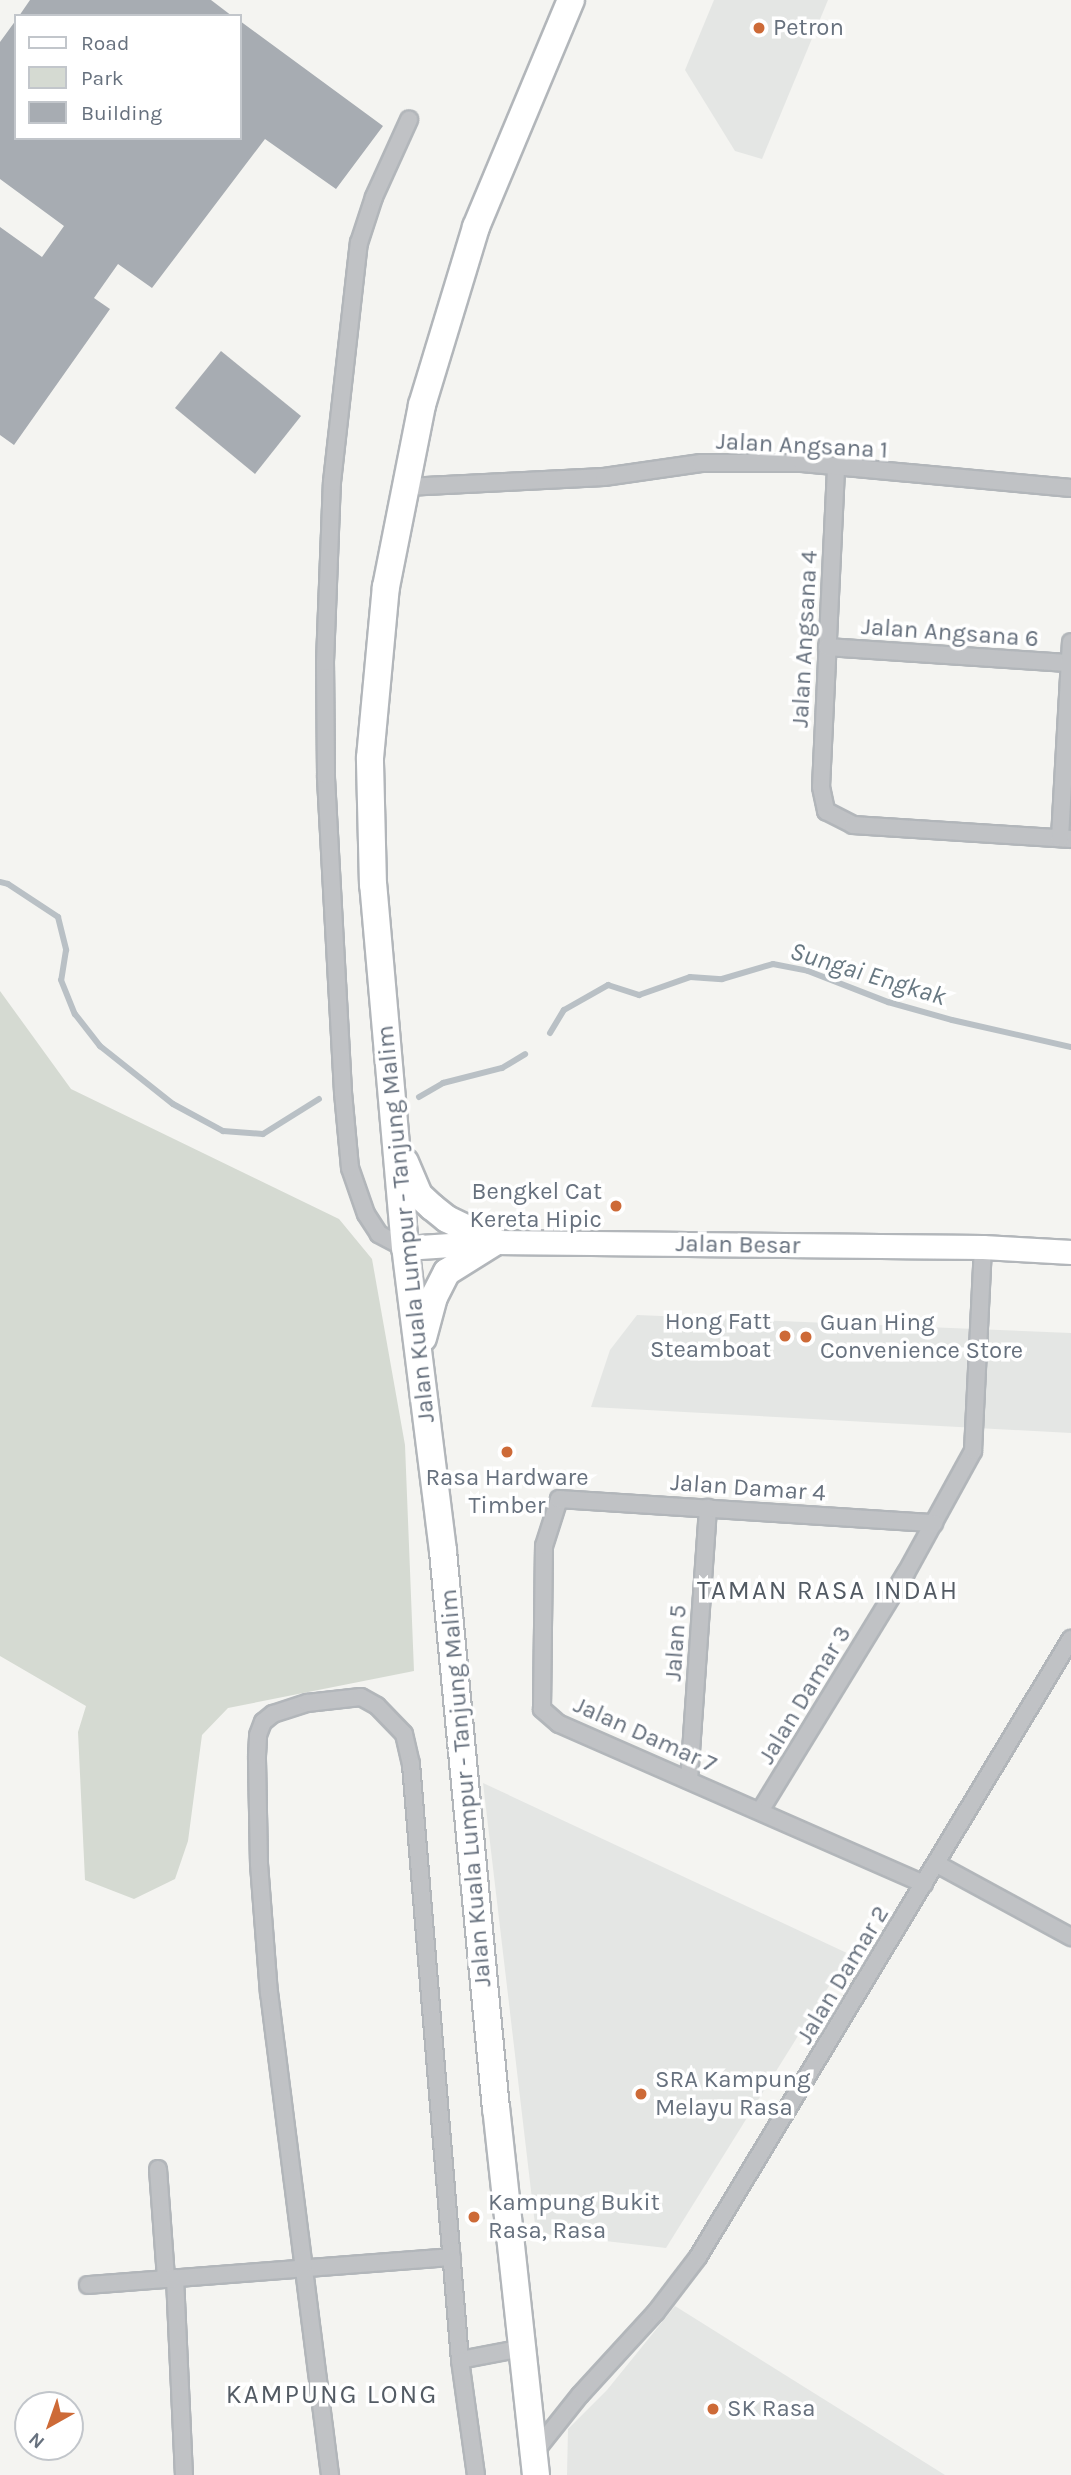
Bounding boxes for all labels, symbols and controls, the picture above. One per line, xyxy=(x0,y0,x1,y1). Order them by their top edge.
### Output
legend xyxy=(14,14,242,140)
place label: Petron xyxy=(773,14,844,42)
marker: Petron xyxy=(751,20,767,36)
text: Road xyxy=(81,31,129,55)
text: Park xyxy=(81,66,124,90)
text: Building xyxy=(81,101,162,125)
street label: Jalan Angsana 1 xyxy=(715,427,889,465)
street label: Jalan Angsana 4 xyxy=(786,550,824,728)
street label: Jalan Angsana 6 xyxy=(860,612,1040,654)
water label: Sungai Engkak xyxy=(786,936,950,1012)
street label: Jalan Kuala Lumpur - Tanjung Malim xyxy=(371,1024,441,1424)
place label: Bengkel Cat Kereta Hipic xyxy=(469,1178,602,1234)
marker: Bengkel Cat Kereta Hipic xyxy=(608,1198,624,1214)
street label: Jalan Besar xyxy=(675,1230,801,1260)
place label: Hong Fatt Steamboat xyxy=(650,1308,771,1364)
place label: Guan Hing Convenience Store xyxy=(820,1309,1023,1365)
marker: Hong Fatt Steamboat xyxy=(777,1328,793,1344)
marker: Guan Hing Convenience Store xyxy=(798,1329,814,1345)
marker: Rasa Hardware Timber xyxy=(499,1444,515,1460)
place label: Rasa Hardware Timber xyxy=(425,1464,589,1520)
street label: Jalan Damar 4 xyxy=(669,1468,827,1508)
district label: TAMAN RASA INDAH xyxy=(699,1575,957,1607)
street label: Jalan Kuala Lumpur - Tanjung Malim xyxy=(434,1588,498,1988)
street label: Jalan 5 xyxy=(659,1604,693,1682)
street label: Jalan Damar 3 xyxy=(752,1621,858,1769)
street label: Jalan Damar 7 xyxy=(569,1691,721,1779)
street label: Jalan Damar 2 xyxy=(790,1901,896,2049)
place label: SRA Kampung Melayu Rasa xyxy=(655,2066,811,2122)
marker: SRA Kampung Melayu Rasa xyxy=(633,2086,649,2102)
place label: Kampung Bukit Rasa, Rasa xyxy=(488,2189,660,2245)
marker: Kampung Bukit Rasa, Rasa xyxy=(466,2209,482,2225)
district label: KAMPUNG LONG xyxy=(227,2379,437,2411)
north arrow xyxy=(14,2391,84,2461)
place label: SK Rasa xyxy=(727,2395,816,2423)
marker: SK Rasa xyxy=(705,2401,721,2417)
text: N xyxy=(24,2428,49,2453)

